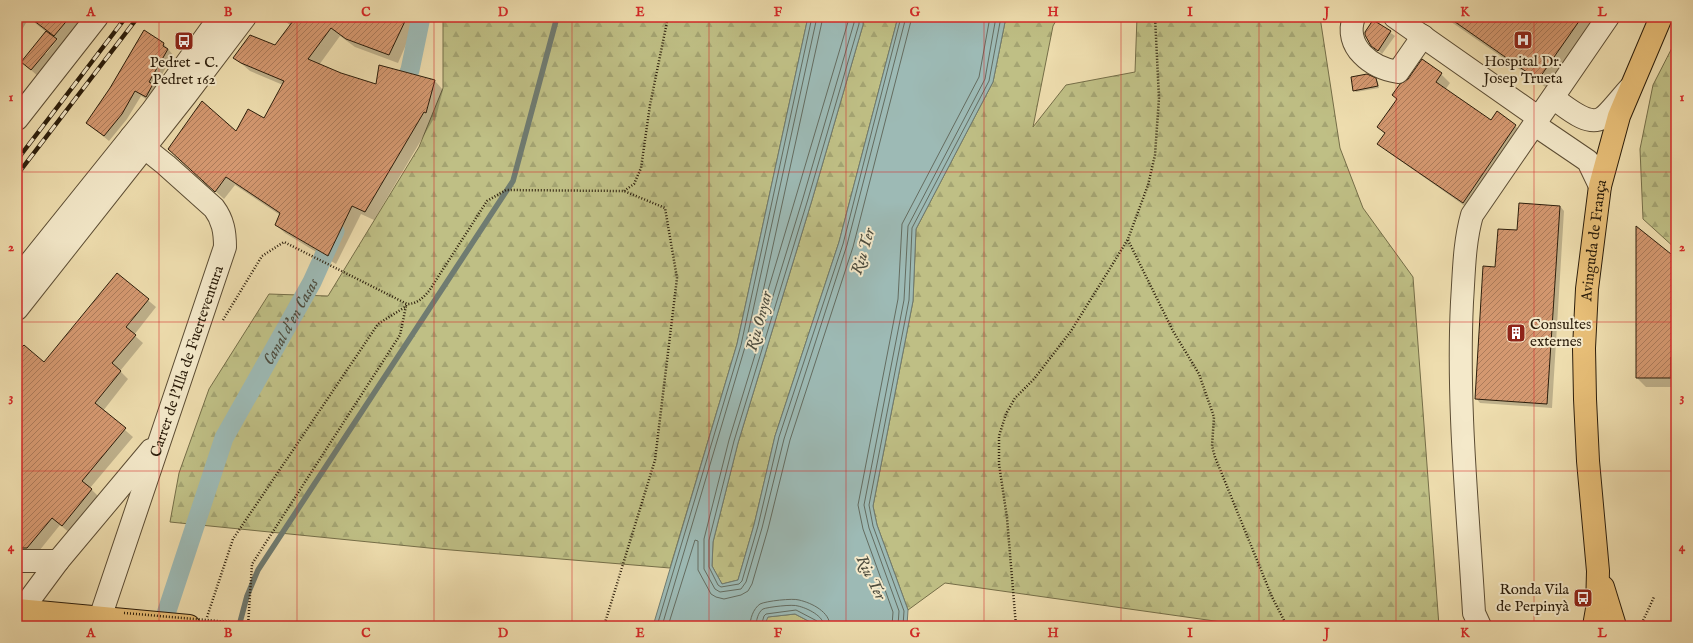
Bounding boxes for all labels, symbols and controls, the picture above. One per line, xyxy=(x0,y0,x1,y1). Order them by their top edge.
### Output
text: A xyxy=(86,4,97,21)
text: B xyxy=(224,4,233,21)
text: C xyxy=(361,4,371,21)
text: D xyxy=(498,4,509,21)
text: E xyxy=(635,4,645,21)
text: F xyxy=(774,4,783,21)
text: G xyxy=(910,4,921,21)
text: H xyxy=(1047,4,1059,21)
text: I xyxy=(1187,4,1193,21)
text: J xyxy=(1322,4,1330,21)
text: K xyxy=(1460,4,1470,21)
text: L xyxy=(1596,4,1607,21)
hospital icon: Hospital Dr. Josep Trueta xyxy=(1512,29,1534,51)
bus stop icon: Pedret - C. Pedret 162 xyxy=(173,30,195,52)
place label: Hospital Dr. Josep Trueta xyxy=(1482,52,1563,88)
place label: Pedret - C. Pedret 162 xyxy=(150,53,218,89)
text: 1 xyxy=(9,89,14,106)
text: 1 xyxy=(1680,89,1685,106)
street label: Avinguda de França xyxy=(1577,177,1612,303)
water label: Riu Ter xyxy=(847,224,881,277)
text: 2 xyxy=(8,239,14,256)
text: 2 xyxy=(1679,239,1685,256)
street label: Carrer de l'Illa de Fuerteventura xyxy=(146,263,228,460)
water label: Canal d'en Casas xyxy=(259,276,324,369)
water label: Riu Onyar xyxy=(742,288,778,354)
place label: Consultes externes xyxy=(1530,315,1591,351)
building icon: Consultes externes xyxy=(1505,322,1527,344)
text: 3 xyxy=(9,389,14,406)
text: 3 xyxy=(1680,389,1685,406)
text: 4 xyxy=(8,539,15,556)
text: 4 xyxy=(1679,539,1686,556)
water label: Riu Ter xyxy=(851,552,890,605)
place label: Ronda Vila de Perpinyà xyxy=(1496,580,1570,616)
bus stop icon: Ronda Vila de Perpinyà xyxy=(1572,587,1594,609)
text: A xyxy=(86,625,97,642)
text: B xyxy=(224,625,233,642)
text: C xyxy=(361,625,371,642)
text: D xyxy=(498,625,509,642)
text: E xyxy=(635,625,645,642)
text: F xyxy=(774,625,783,642)
text: G xyxy=(910,625,921,642)
text: H xyxy=(1047,625,1059,642)
text: I xyxy=(1187,625,1193,642)
text: J xyxy=(1322,625,1330,642)
text: K xyxy=(1460,625,1470,642)
text: L xyxy=(1596,625,1607,642)

